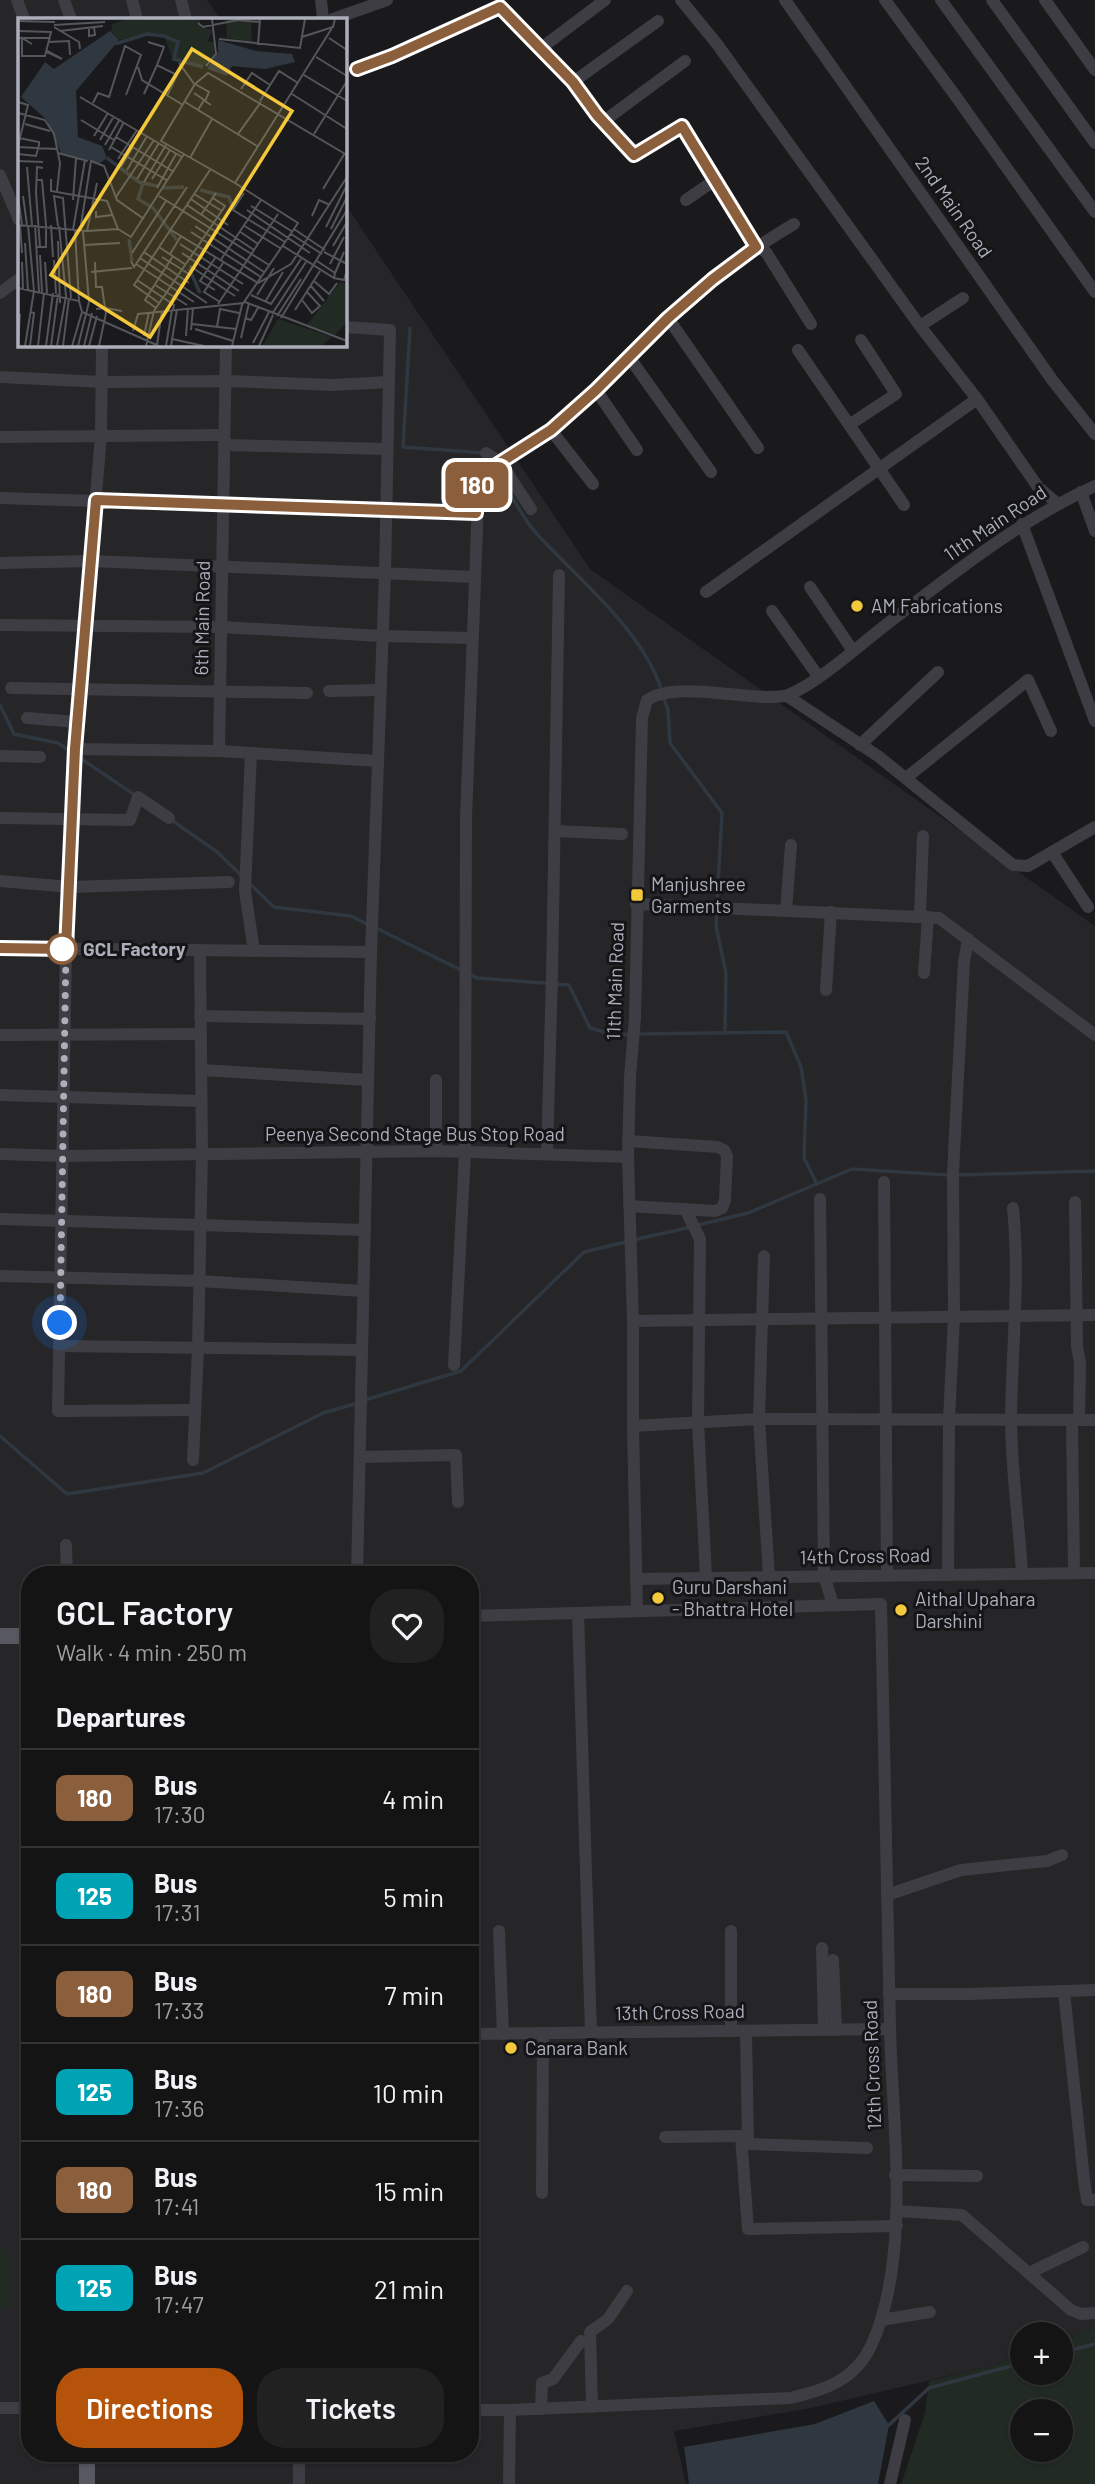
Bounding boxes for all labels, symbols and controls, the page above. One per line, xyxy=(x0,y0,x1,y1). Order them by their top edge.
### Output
inset map xyxy=(18,18,346,346)
street label: 2nd Main Road xyxy=(911,152,998,262)
line badge: 180 xyxy=(437,462,517,508)
text: 180 xyxy=(459,470,495,499)
street label: 11th Main Road xyxy=(939,480,1050,565)
street label: 6th Main Road xyxy=(189,560,214,676)
place label: AM Fabrications xyxy=(871,594,1003,617)
marker: AM Fabrications xyxy=(849,598,865,614)
place label: Manjushree Garments xyxy=(651,872,746,917)
marker: Manjushree Garments xyxy=(629,887,645,903)
street label: 11th Main Road xyxy=(601,921,628,1041)
marker: GCL Factory xyxy=(47,934,77,964)
place label: GCL Factory xyxy=(83,937,186,960)
street label: Peenya Second Stage Bus Stop Road xyxy=(265,1122,565,1145)
your location xyxy=(42,1305,77,1340)
street label: 14th Cross Road xyxy=(800,1543,930,1568)
place label: Guru Darshani - Bhattra Hotel xyxy=(672,1575,793,1620)
place label: Aithal Upahara Darshini xyxy=(915,1587,1035,1632)
button: heart xyxy=(370,1589,444,1663)
marker: Guru Darshani - Bhattra Hotel xyxy=(650,1590,666,1606)
text: GCL Factory xyxy=(56,1592,233,1632)
marker: Aithal Upahara Darshini xyxy=(893,1602,909,1618)
text: Walk · 4 min · 250 m xyxy=(56,1638,247,1666)
text: Departures xyxy=(56,1701,186,1732)
text: Bus xyxy=(154,1769,197,1800)
text: 180 xyxy=(77,1783,112,1812)
text: 4 min xyxy=(382,1783,444,1814)
text: 17:30 xyxy=(154,1800,206,1828)
text: Bus xyxy=(154,1867,197,1898)
text: 125 xyxy=(77,1881,112,1910)
text: 5 min xyxy=(383,1881,444,1912)
text: 17:31 xyxy=(154,1898,200,1926)
text: Bus xyxy=(154,1965,197,1996)
text: 180 xyxy=(77,1979,112,2008)
text: 7 min xyxy=(384,1979,444,2010)
text: 17:33 xyxy=(154,1996,204,2024)
street label: 13th Cross Road xyxy=(615,1999,745,2024)
street label: 12th Cross Road xyxy=(858,1999,885,2131)
place label: Canara Bank xyxy=(525,2036,628,2059)
marker: Canara Bank xyxy=(503,2040,519,2056)
text: Bus xyxy=(154,2063,197,2094)
text: 125 xyxy=(77,2077,112,2106)
text: 10 min xyxy=(373,2077,444,2108)
text: 17:36 xyxy=(154,2094,204,2122)
text: Bus xyxy=(154,2161,197,2192)
text: 180 xyxy=(77,2175,112,2204)
text: 15 min xyxy=(374,2175,444,2206)
text: 17:41 xyxy=(154,2192,199,2220)
text: Bus xyxy=(154,2259,197,2290)
text: 125 xyxy=(77,2273,112,2302)
text: 21 min xyxy=(374,2273,444,2304)
text: 17:47 xyxy=(154,2290,204,2318)
map controls xyxy=(1010,2322,1073,2462)
button: + xyxy=(1010,2322,1073,2385)
button: Directions xyxy=(56,2368,243,2448)
button: Tickets xyxy=(257,2368,444,2448)
button: − xyxy=(1010,2399,1073,2462)

